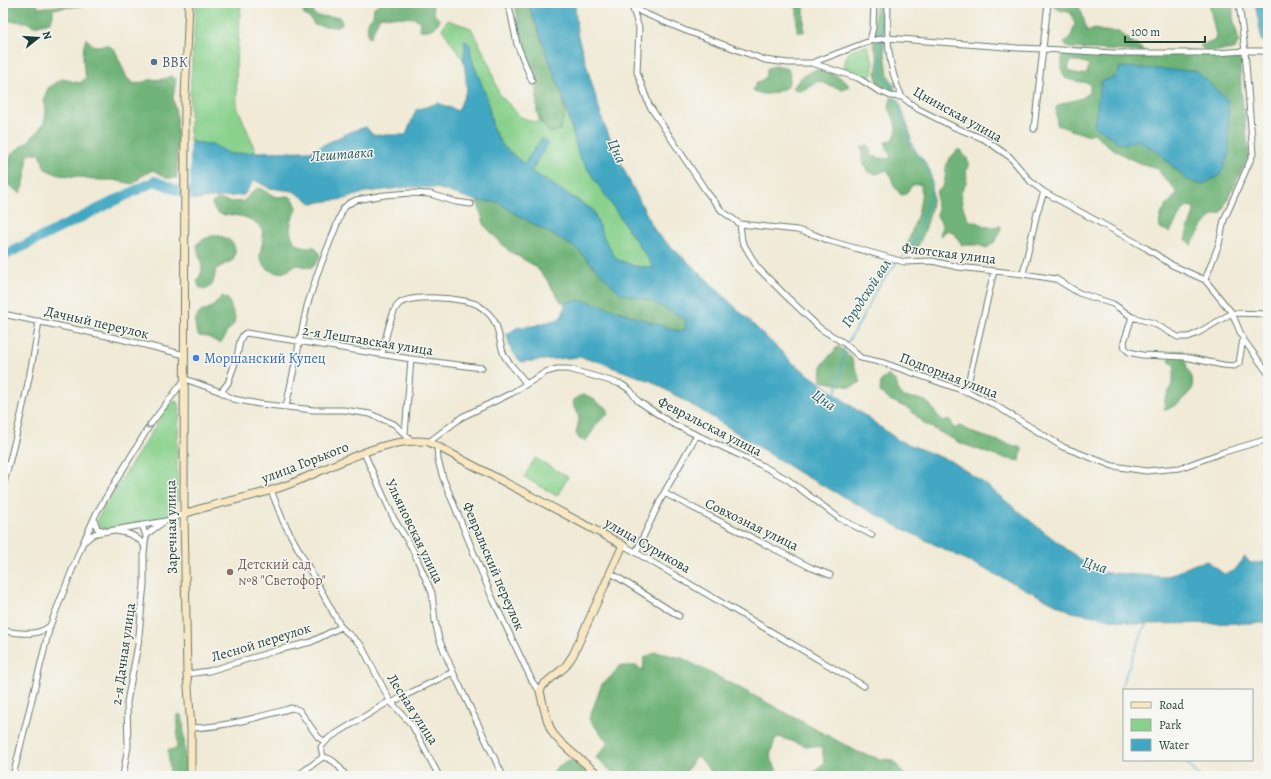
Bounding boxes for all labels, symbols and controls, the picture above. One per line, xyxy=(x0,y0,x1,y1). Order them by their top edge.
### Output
north arrow xyxy=(18,18,58,58)
scale bar xyxy=(1125,18,1205,44)
text: 100 m xyxy=(1131,24,1160,40)
text: N xyxy=(39,29,55,41)
place label: ВВК xyxy=(162,53,188,72)
marker: ВВК xyxy=(149,57,159,67)
street label: Цнинская улица xyxy=(910,82,1006,147)
water label: Цна xyxy=(603,136,631,166)
water label: Лештавка xyxy=(309,142,374,166)
street label: Флотская улица xyxy=(901,238,998,269)
water label: Городской вал xyxy=(836,255,896,331)
street label: Дачный переулок xyxy=(43,301,151,344)
street label: 2-я Лештавская улица xyxy=(301,321,435,360)
street label: Подгорная улица xyxy=(897,348,1001,403)
place label: Моршанский Купец xyxy=(204,349,326,368)
marker: Моршанский Купец xyxy=(191,353,201,363)
water label: Цна xyxy=(808,385,840,415)
street label: Февральская улица xyxy=(654,392,766,461)
one-way arrow xyxy=(146,422,154,429)
street label: улица Горького xyxy=(258,437,352,488)
street label: Ульяновская улица xyxy=(381,476,448,587)
street label: Заречная улица xyxy=(161,479,182,574)
street label: Совхозная улица xyxy=(702,494,802,556)
street label: Февральский переулок xyxy=(458,499,529,633)
street label: улица Сурикова xyxy=(600,513,695,578)
water label: Цна xyxy=(1080,552,1110,578)
place label: Детский сад №8 "Светофор" xyxy=(238,555,326,590)
marker: Детский сад №8 "Светофор" xyxy=(225,567,235,577)
street label: 2-я Дачная улица xyxy=(107,601,140,706)
street label: Лесной переулок xyxy=(209,618,313,667)
street label: Лесная улица xyxy=(383,670,443,749)
legend xyxy=(1123,689,1253,761)
text: Road xyxy=(1159,697,1185,713)
text: Park xyxy=(1159,717,1182,733)
text: Water xyxy=(1158,737,1189,753)

